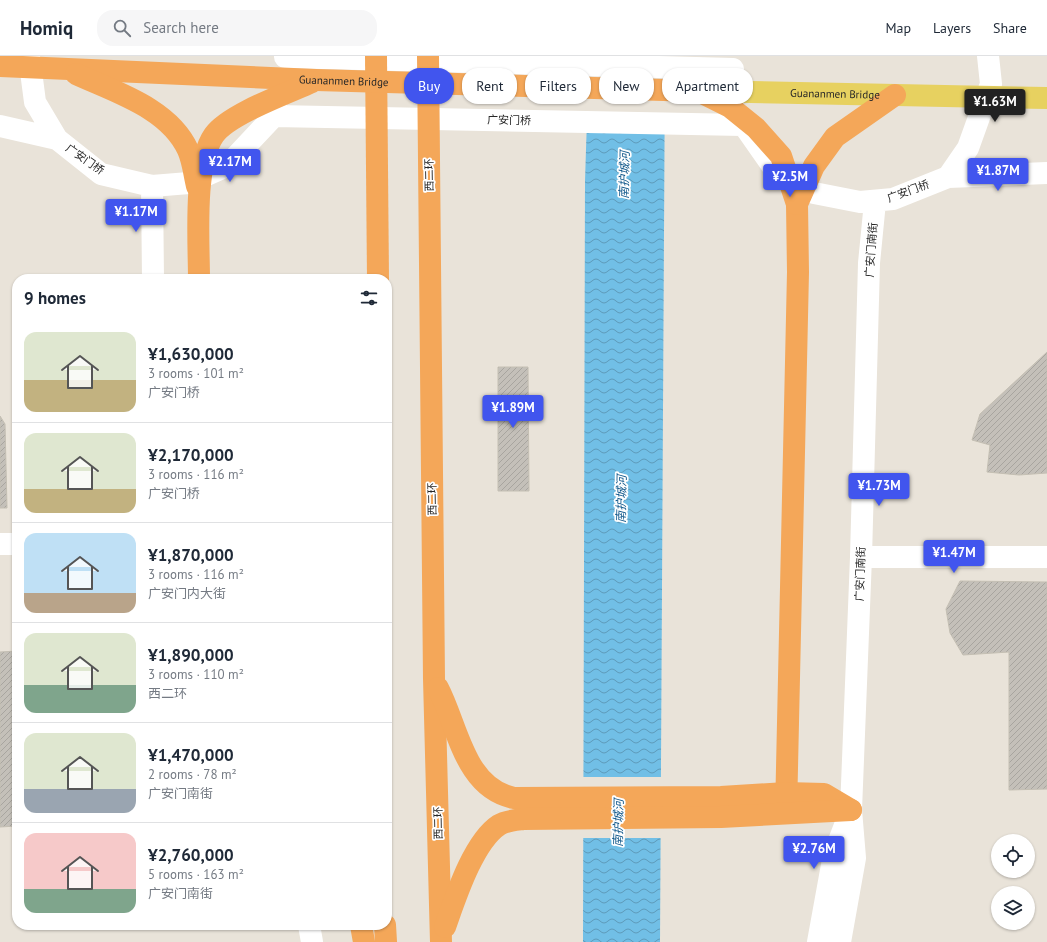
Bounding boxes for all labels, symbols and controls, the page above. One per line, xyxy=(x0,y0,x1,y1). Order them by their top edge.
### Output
search box xyxy=(97,10,377,46)
text: Homiq xyxy=(20,16,73,40)
icon: search xyxy=(111,17,133,39)
text: Search here xyxy=(143,18,219,37)
text: Map xyxy=(885,19,911,37)
text: Layers xyxy=(933,19,971,37)
text: Share xyxy=(993,19,1027,37)
chip: Buy xyxy=(404,68,454,104)
chip: Rent xyxy=(462,68,517,104)
chip: Filters xyxy=(525,68,591,104)
chip: New xyxy=(599,68,654,104)
chip: Apartment xyxy=(662,68,753,104)
street label: Guananmen Bridge xyxy=(299,72,389,89)
street label: Guananmen Bridge xyxy=(790,86,880,102)
pin: ¥1.63M xyxy=(962,89,1028,123)
text: ¥1.63M xyxy=(973,93,1017,110)
street label: 广安门桥 xyxy=(487,113,531,127)
street label: 广安门桥 xyxy=(63,141,107,177)
pin: ¥2.17M xyxy=(197,149,263,183)
water label: 南护城河 xyxy=(616,149,632,199)
text: ¥2.17M xyxy=(208,153,252,170)
street label: 西二环 xyxy=(422,158,436,192)
pin: ¥1.87M xyxy=(965,158,1031,192)
text: ¥1.87M xyxy=(976,162,1020,179)
pin: ¥2.5M xyxy=(762,164,818,198)
text: ¥2.5M xyxy=(772,168,808,185)
street label: 广安门桥 xyxy=(885,177,931,205)
pin: ¥1.17M xyxy=(103,199,169,233)
text: ¥1.17M xyxy=(114,203,158,220)
street label: 广安门南街 xyxy=(862,222,880,278)
text: 9 homes xyxy=(24,287,86,309)
icon: filters xyxy=(358,287,380,309)
text: ¥1,630,000 xyxy=(148,343,234,365)
icon: home xyxy=(56,348,104,396)
text: 3 rooms · 101 m² xyxy=(148,365,244,382)
text: 广安门桥 xyxy=(148,384,200,401)
pin: ¥1.89M xyxy=(480,395,546,429)
text: ¥1.89M xyxy=(491,399,535,416)
text: ¥2,170,000 xyxy=(148,444,234,466)
icon: home xyxy=(56,449,104,497)
text: 3 rooms · 116 m² xyxy=(148,466,244,483)
water label: 南护城河 xyxy=(613,473,629,523)
pin: ¥1.73M xyxy=(846,473,912,507)
text: ¥1.73M xyxy=(857,477,901,494)
street label: 西二环 xyxy=(425,482,439,516)
text: 广安门桥 xyxy=(148,485,200,502)
pin: ¥1.47M xyxy=(921,540,987,574)
text: ¥1,870,000 xyxy=(148,544,234,566)
text: ¥1.47M xyxy=(932,544,976,561)
street label: 广安门南街 xyxy=(852,546,868,602)
icon: home xyxy=(56,549,104,597)
text: 3 rooms · 116 m² xyxy=(148,566,244,583)
text: 广安门内大街 xyxy=(148,585,226,602)
text: ¥1,890,000 xyxy=(148,644,234,666)
icon: home xyxy=(56,649,104,697)
text: 3 rooms · 110 m² xyxy=(148,666,244,683)
text: 西二环 xyxy=(148,685,187,702)
text: ¥1,470,000 xyxy=(148,744,234,766)
icon: home xyxy=(56,749,104,797)
text: 2 rooms · 78 m² xyxy=(148,766,237,783)
text: 广安门南街 xyxy=(148,785,213,802)
water label: 南护城河 xyxy=(610,797,626,847)
street label: 西二环 xyxy=(431,806,445,840)
map controls xyxy=(991,834,1035,930)
button: locate xyxy=(991,834,1035,878)
pin: ¥2.76M xyxy=(781,836,847,870)
text: ¥2.76M xyxy=(792,840,836,857)
text: ¥2,760,000 xyxy=(148,844,234,866)
icon: home xyxy=(56,849,104,897)
text: 5 rooms · 163 m² xyxy=(148,866,244,883)
text: 广安门南街 xyxy=(148,885,213,902)
button: layers xyxy=(991,886,1035,930)

